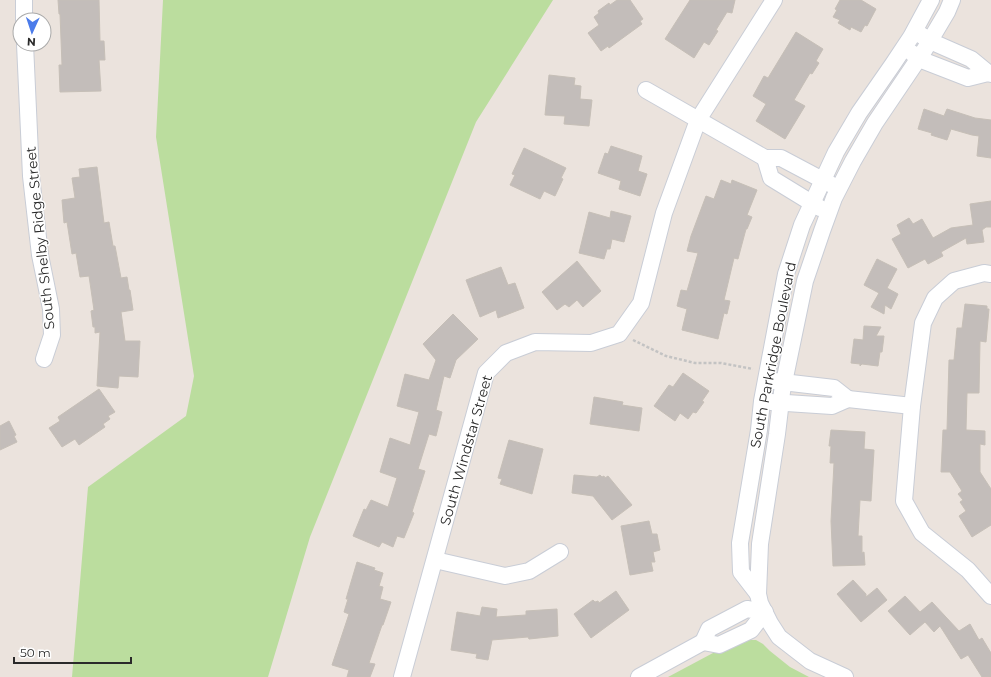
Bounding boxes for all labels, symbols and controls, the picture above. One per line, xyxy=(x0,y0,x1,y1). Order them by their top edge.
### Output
north arrow xyxy=(12,12,52,52)
text: N xyxy=(27,35,36,49)
street label: South Shelby Ridge Street xyxy=(21,145,59,330)
street label: South Parkridge Boulevard xyxy=(746,260,800,450)
street label: South Windstar Street xyxy=(436,372,496,527)
scale bar xyxy=(14,639,131,665)
text: 50 m xyxy=(20,645,51,660)

